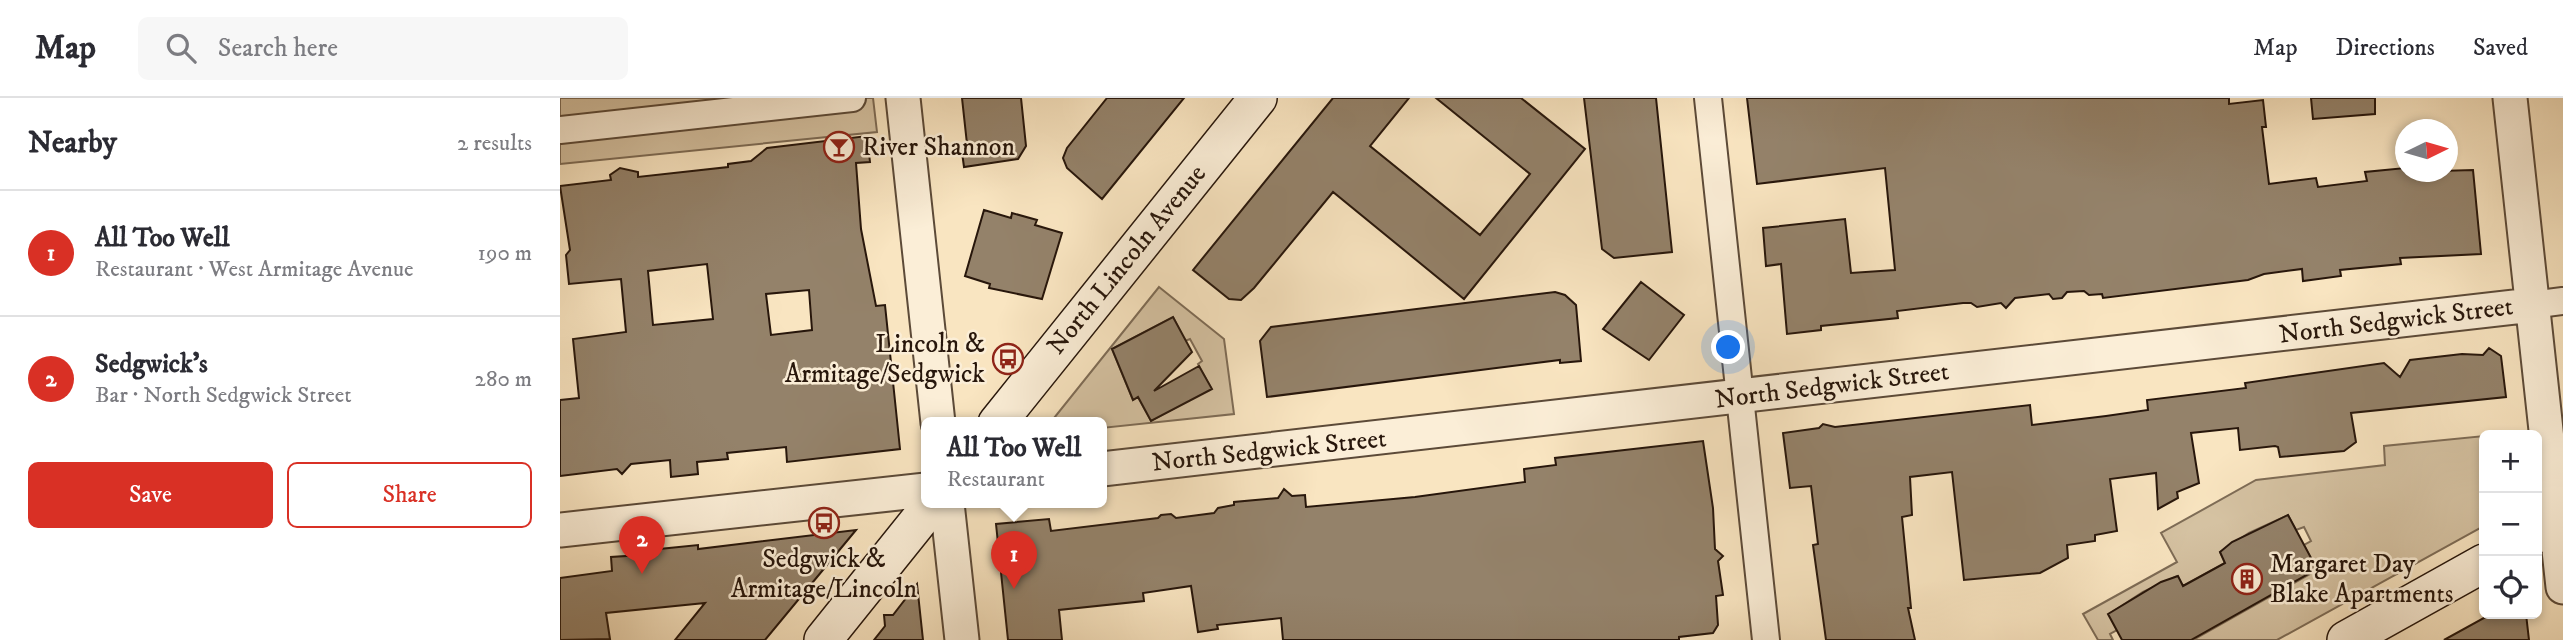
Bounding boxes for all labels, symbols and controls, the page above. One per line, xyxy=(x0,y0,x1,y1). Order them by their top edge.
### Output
search box xyxy=(138,17,628,80)
text: Map xyxy=(35,28,96,69)
icon: search xyxy=(162,29,200,67)
text: Search here xyxy=(218,32,338,65)
text: Map xyxy=(2253,33,2298,63)
text: Directions xyxy=(2336,33,2435,63)
text: Saved xyxy=(2473,33,2528,63)
north arrow xyxy=(2395,119,2458,182)
text: Nearby xyxy=(28,125,117,162)
text: 2 results xyxy=(457,129,532,158)
bar icon: River Shannon xyxy=(822,130,856,164)
place label: River Shannon xyxy=(862,131,1015,164)
street label: North Lincoln Avenue xyxy=(1040,158,1214,362)
text: All Too Well xyxy=(95,222,229,255)
text: 1 xyxy=(47,239,55,268)
text: 190 m xyxy=(478,239,532,268)
text: Restaurant · West Armitage Avenue xyxy=(95,255,414,284)
street label: North Sedgwick Street xyxy=(2277,290,2515,352)
place label: Lincoln & Armitage/Sedgwick xyxy=(785,328,985,391)
your location xyxy=(1711,330,1745,364)
bus stop icon: Lincoln & Armitage/Sedgwick xyxy=(991,342,1025,376)
text: Sedgwick's xyxy=(95,348,208,381)
street label: North Sedgwick Street xyxy=(1713,355,1951,417)
text: 2 xyxy=(45,365,57,394)
text: 280 m xyxy=(475,365,532,394)
text: Bar · North Sedgwick Street xyxy=(95,381,352,410)
popup xyxy=(921,417,1107,508)
street label: North Sedgwick Street xyxy=(1150,422,1388,480)
map controls xyxy=(2479,430,2542,619)
button: + xyxy=(2479,430,2542,493)
text: All Too Well xyxy=(947,432,1081,465)
button: Save xyxy=(28,462,273,528)
button: Share xyxy=(287,462,532,528)
text: Restaurant xyxy=(947,465,1045,494)
button: − xyxy=(2479,493,2542,556)
bus stop icon: Sedgwick & Armitage/Lincoln xyxy=(807,506,841,540)
pin: 2 xyxy=(619,516,665,574)
pin: 1 xyxy=(991,531,1037,589)
place label: Sedgwick & Armitage/Lincoln xyxy=(731,543,918,606)
place label: Margaret Day Blake Apartments xyxy=(2270,548,2454,611)
button: locate xyxy=(2479,556,2542,619)
building icon: Margaret Day Blake Apartments xyxy=(2230,562,2264,596)

